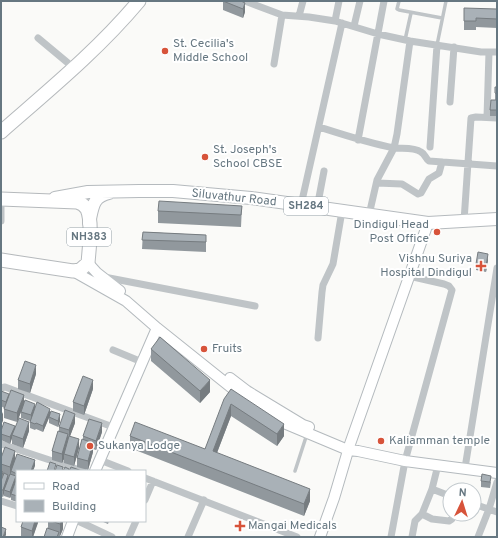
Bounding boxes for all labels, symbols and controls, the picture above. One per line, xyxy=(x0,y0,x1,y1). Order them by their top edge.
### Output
place label: St. Cecilia's Middle School xyxy=(173,36,248,66)
marker: St. Cecilia's Middle School xyxy=(160,46,170,56)
place label: St. Joseph's School CBSE xyxy=(213,142,282,172)
marker: St. Joseph's School CBSE xyxy=(200,152,210,162)
street label: Siluvathur Road xyxy=(191,186,277,210)
road number: SH284 xyxy=(284,197,328,215)
place label: Dindigul Head Post Office xyxy=(354,217,429,247)
marker: Dindigul Head Post Office xyxy=(432,227,442,237)
road number: NH383 xyxy=(67,228,111,246)
place label: Vishnu Suriya Hospital Dindigul xyxy=(380,251,472,281)
marker: Vishnu Suriya Hospital Dindigul xyxy=(475,260,487,272)
place label: Fruits xyxy=(212,341,242,357)
marker: Fruits xyxy=(199,344,209,354)
place label: Kaliamman temple xyxy=(389,433,490,449)
marker: Kaliamman temple xyxy=(376,436,386,446)
place label: Sukanya Lodge xyxy=(98,438,180,454)
marker: Sukanya Lodge xyxy=(85,441,95,451)
legend xyxy=(16,470,146,522)
text: Road xyxy=(52,479,80,495)
north arrow xyxy=(442,482,482,522)
text: N xyxy=(458,486,467,500)
text: Building xyxy=(52,499,96,515)
place label: Mangai Medicals xyxy=(248,518,337,534)
marker: Mangai Medicals xyxy=(235,521,245,531)

